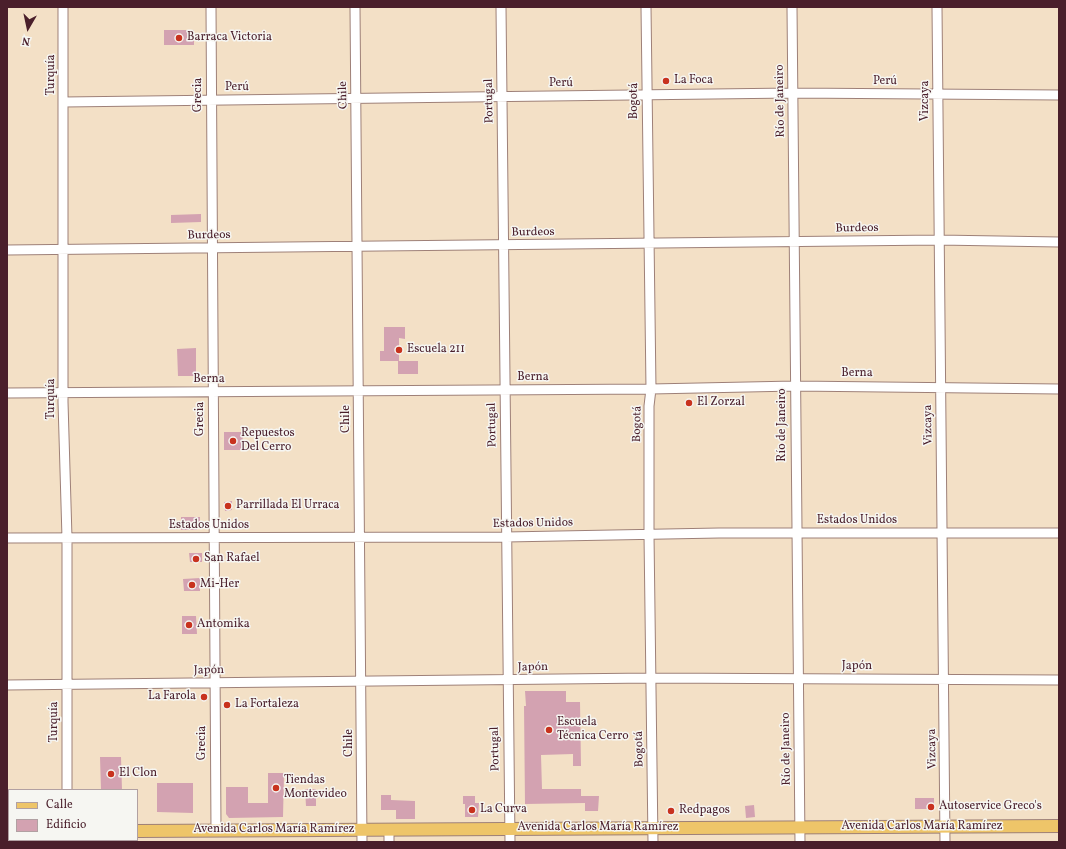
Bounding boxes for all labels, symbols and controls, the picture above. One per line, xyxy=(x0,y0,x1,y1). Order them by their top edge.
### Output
north arrow xyxy=(8,8,48,48)
place label: Barraca Victoria xyxy=(187,31,272,45)
text: N xyxy=(21,32,31,48)
marker: Barraca Victoria xyxy=(174,33,184,43)
street label: Turquía xyxy=(45,54,59,96)
street label: Río de Janeiro xyxy=(773,64,789,138)
place label: La Foca xyxy=(674,74,713,88)
street label: Perú xyxy=(873,75,897,89)
marker: La Foca xyxy=(661,76,671,86)
street label: Perú xyxy=(549,77,573,91)
street label: Grecia xyxy=(192,78,206,112)
street label: Portugal xyxy=(482,78,498,124)
street label: Perú xyxy=(225,81,249,95)
street label: Chile xyxy=(337,81,351,109)
street label: Vizcaya xyxy=(919,81,933,121)
street label: Bogotá xyxy=(628,83,642,119)
street label: Burdeos xyxy=(835,221,879,237)
street label: Burdeos xyxy=(511,225,555,241)
street label: Burdeos xyxy=(187,228,231,244)
place label: Escuela 211 xyxy=(407,343,465,357)
marker: Escuela 211 xyxy=(394,345,404,355)
street label: Berna xyxy=(841,367,873,381)
street label: Berna xyxy=(517,371,549,385)
street label: Berna xyxy=(193,373,225,387)
street label: Turquía xyxy=(45,378,59,420)
street label: Río de Janeiro xyxy=(776,388,790,462)
place label: El Zorzal xyxy=(697,396,745,410)
marker: El Zorzal xyxy=(684,398,694,408)
street label: Grecia xyxy=(194,402,208,436)
street label: Portugal xyxy=(485,402,501,448)
street label: Chile xyxy=(340,405,354,433)
street label: Vizcaya xyxy=(921,405,937,445)
street label: Bogotá xyxy=(630,406,646,442)
place label: Repuestos Del Cerro xyxy=(241,427,295,455)
marker: Repuestos Del Cerro xyxy=(228,436,238,446)
place label: Parrillada El Urraca xyxy=(236,499,340,513)
marker: Parrillada El Urraca xyxy=(223,501,233,511)
street label: Estados Unidos xyxy=(817,514,897,528)
street label: Estados Unidos xyxy=(493,516,573,532)
street label: Estados Unidos xyxy=(169,519,249,533)
place label: San Rafael xyxy=(204,552,260,566)
marker: San Rafael xyxy=(191,554,201,564)
place label: Mi-Her xyxy=(200,578,239,592)
marker: Mi-Her xyxy=(187,580,197,590)
place label: Antomika xyxy=(197,618,250,632)
marker: Antomika xyxy=(184,620,194,630)
street label: Japón xyxy=(842,660,872,674)
street label: Japón xyxy=(518,661,548,675)
street label: Japón xyxy=(194,664,224,678)
place label: La Farola xyxy=(148,690,196,704)
marker: La Farola xyxy=(199,692,209,702)
place label: La Fortaleza xyxy=(235,698,299,712)
marker: La Fortaleza xyxy=(222,700,232,710)
street label: Turquía xyxy=(48,701,62,743)
street label: Río de Janeiro xyxy=(779,712,795,786)
place label: Escuela Técnica Cerro xyxy=(557,716,629,744)
marker: Escuela Técnica Cerro xyxy=(544,725,554,735)
street label: Grecia xyxy=(196,726,210,760)
street label: Portugal xyxy=(488,726,504,772)
street label: Chile xyxy=(343,729,357,757)
street label: Vizcaya xyxy=(925,729,941,769)
street label: Bogotá xyxy=(632,731,648,767)
place label: El Clon xyxy=(119,767,157,781)
marker: El Clon xyxy=(106,769,116,779)
place label: Tiendas Montevideo xyxy=(284,774,347,802)
marker: Tiendas Montevideo xyxy=(271,783,281,793)
legend xyxy=(8,789,138,841)
text: Calle xyxy=(46,797,73,813)
place label: Autoservice Greco's xyxy=(939,800,1042,814)
marker: Autoservice Greco's xyxy=(926,802,936,812)
place label: La Curva xyxy=(480,803,527,817)
place label: Redpagos xyxy=(679,804,730,818)
marker: La Curva xyxy=(467,805,477,815)
marker: Redpagos xyxy=(666,806,676,816)
text: Edificio xyxy=(46,817,86,833)
street label: Avenida Carlos María Ramírez xyxy=(841,820,1003,834)
street label: Avenida Carlos María Ramírez xyxy=(517,821,679,835)
street label: Avenida Carlos María Ramírez xyxy=(193,823,355,837)

